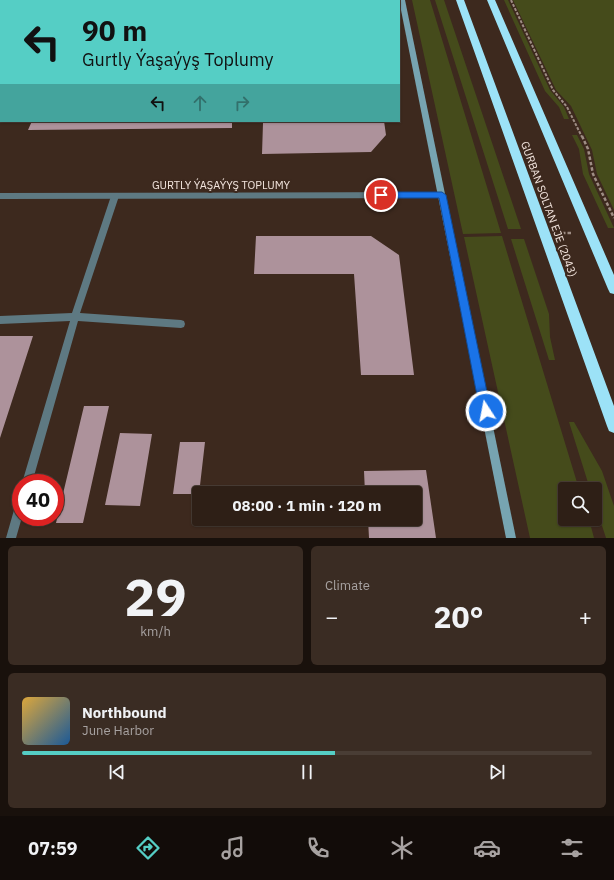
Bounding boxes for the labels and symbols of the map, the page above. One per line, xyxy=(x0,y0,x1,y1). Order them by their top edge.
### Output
street label: GURBAN SOLTAN EJE (2043) xyxy=(518,139,580,279)
street label: GURTLY ÝAŞAÝYŞ TOPLUMY xyxy=(152,178,291,192)
pin xyxy=(364,178,398,212)
position arrow xyxy=(465,390,507,432)
speed limit sign: 40 xyxy=(12,474,64,526)

